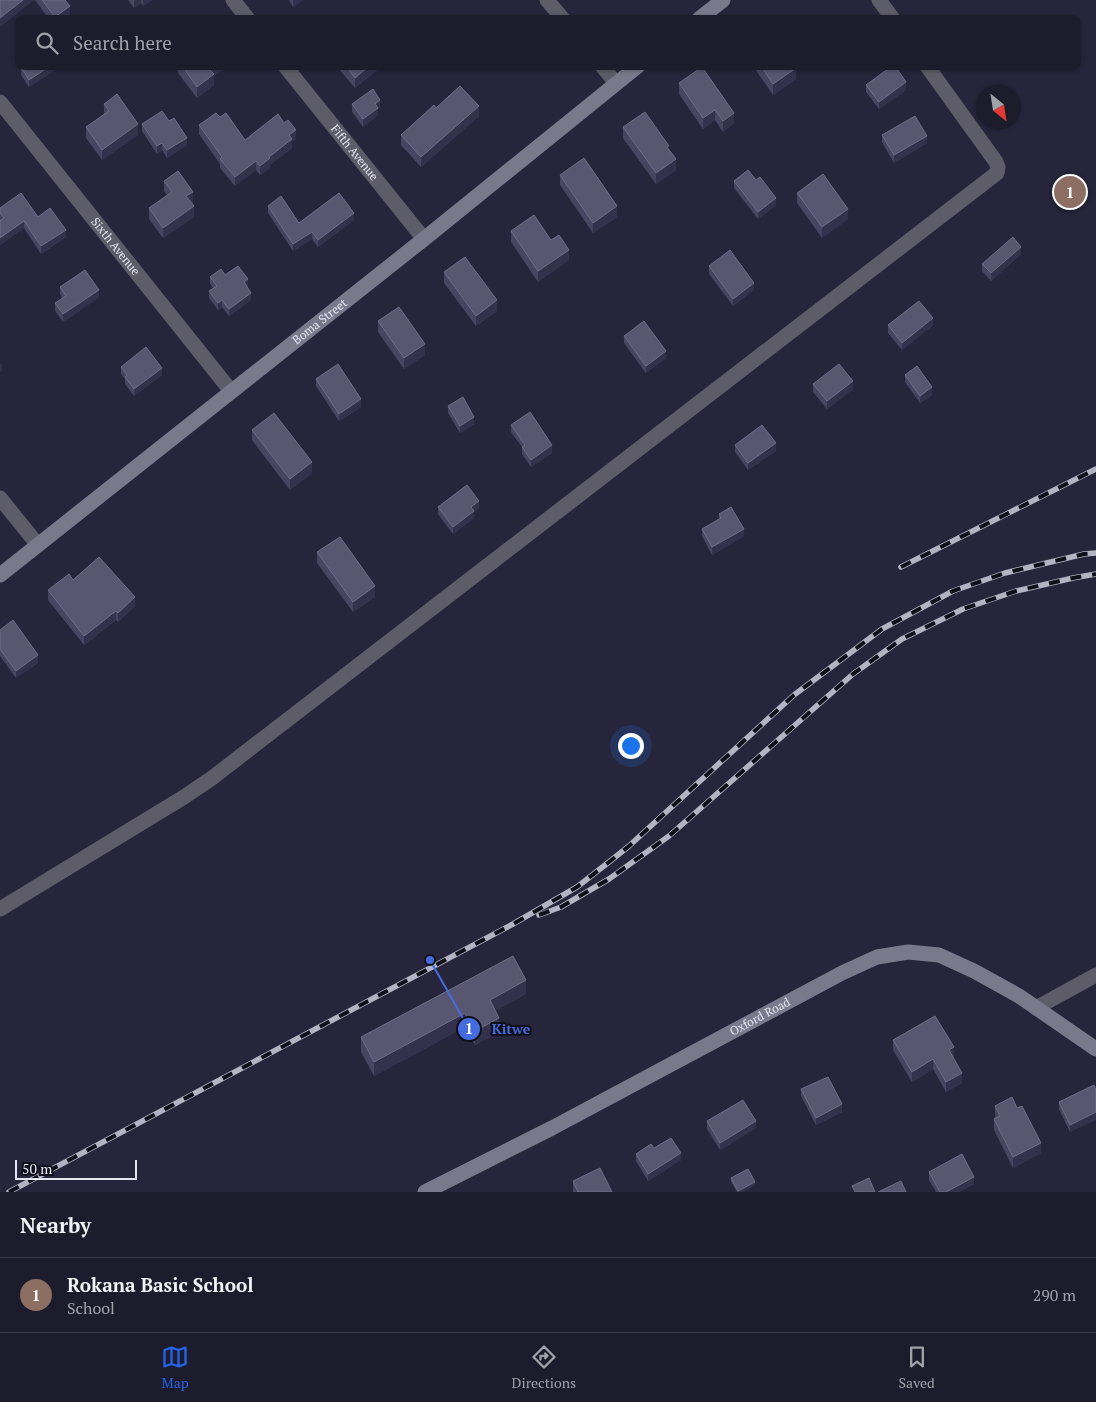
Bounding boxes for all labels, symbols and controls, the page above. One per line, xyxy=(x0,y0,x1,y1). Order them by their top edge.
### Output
search box xyxy=(15,15,1081,70)
icon: search xyxy=(33,29,61,57)
text: Search here xyxy=(73,30,172,55)
north arrow xyxy=(976,85,1021,130)
street label: Fifth Avenue xyxy=(328,121,382,183)
pin: 1 xyxy=(1054,173,1086,211)
street label: Sixth Avenue xyxy=(88,214,144,278)
street label: Boma Street xyxy=(289,295,350,347)
your location xyxy=(618,733,644,759)
street label: Oxford Road xyxy=(727,994,793,1039)
callout: Kitwe xyxy=(457,1015,540,1044)
text: 1 xyxy=(465,1018,473,1038)
text: Kitwe xyxy=(492,1019,531,1038)
scale bar xyxy=(15,1157,138,1180)
text: 50 m xyxy=(22,1159,52,1178)
text: Nearby xyxy=(20,1211,91,1239)
text: Rokana Basic School xyxy=(67,1272,254,1297)
text: 1 xyxy=(31,1284,41,1306)
text: 290 m xyxy=(1033,1284,1076,1306)
text: School xyxy=(67,1297,115,1319)
tab: Map xyxy=(161,1343,189,1392)
tab: Directions xyxy=(512,1343,576,1392)
tab: Saved xyxy=(899,1343,935,1392)

